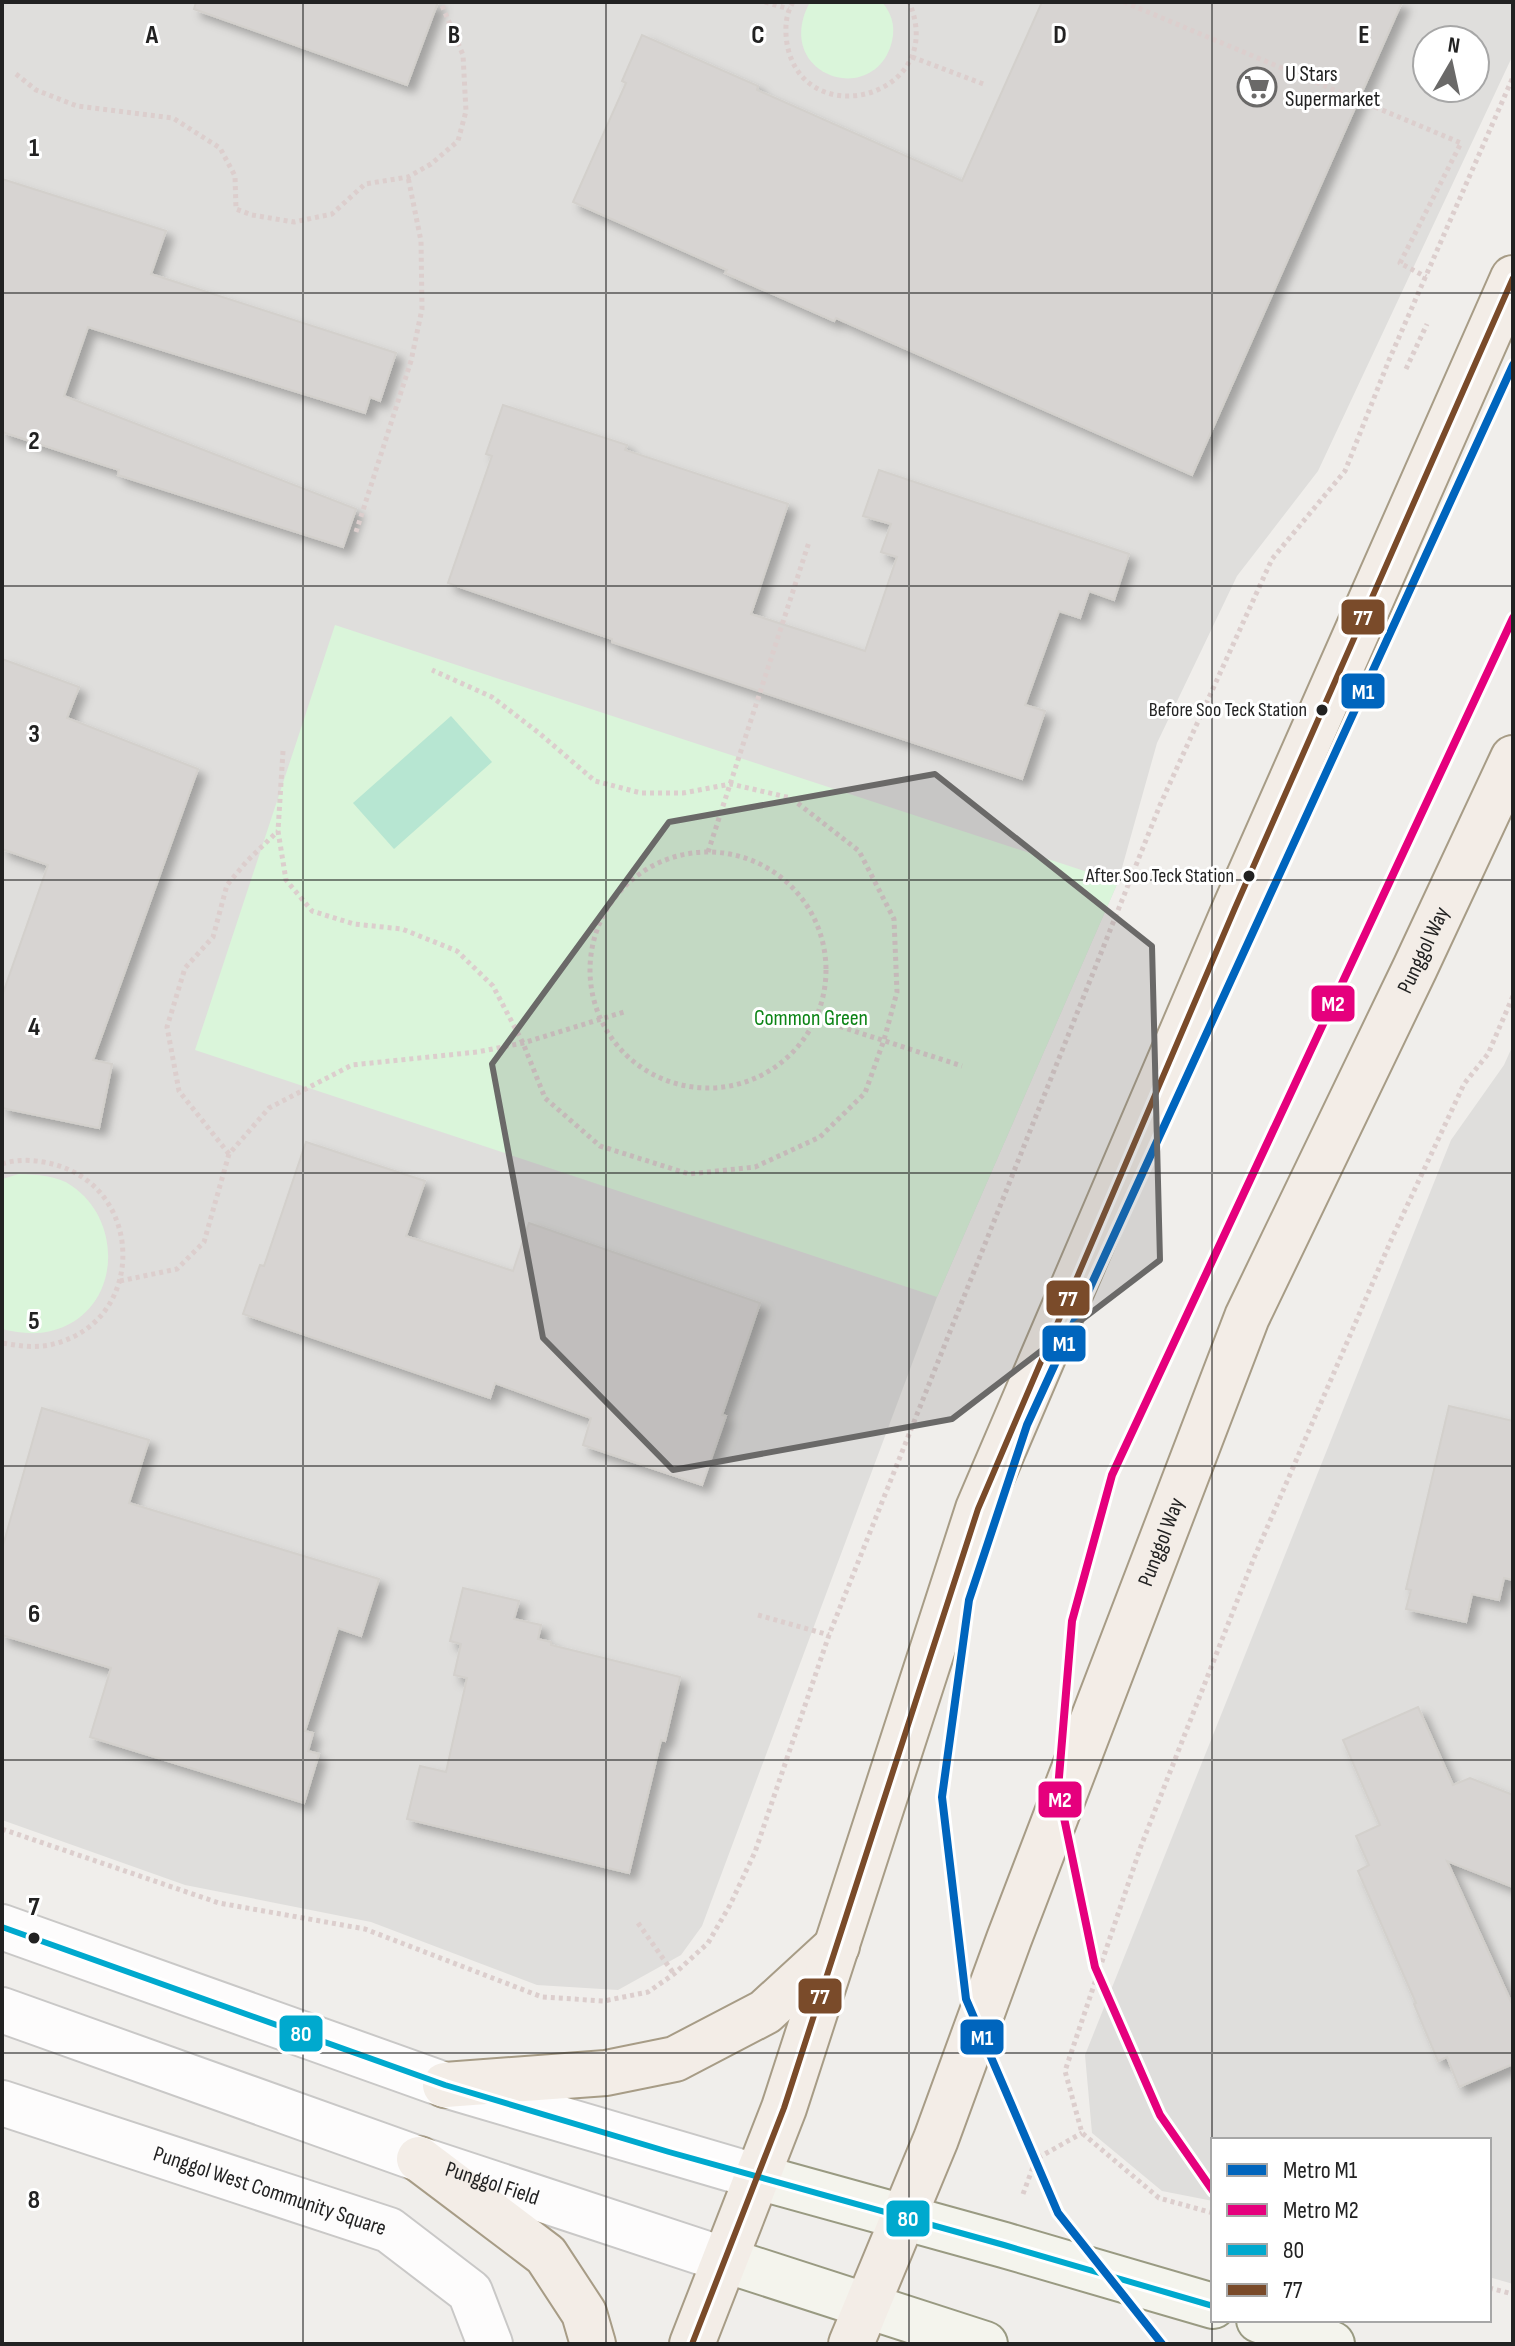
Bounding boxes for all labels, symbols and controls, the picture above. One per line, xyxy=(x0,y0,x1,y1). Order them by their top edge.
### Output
text: A xyxy=(145,20,159,51)
text: B xyxy=(448,20,460,51)
text: C xyxy=(751,20,765,51)
text: D xyxy=(1053,20,1067,51)
text: E xyxy=(1358,20,1370,51)
north arrow xyxy=(1411,24,1491,104)
text: N xyxy=(1446,31,1462,60)
place label: U Stars Supermarket xyxy=(1285,61,1381,113)
supermarket icon: U Stars Supermarket xyxy=(1236,66,1278,108)
text: 1 xyxy=(29,133,39,164)
text: 2 xyxy=(28,426,40,457)
line badge: 77 xyxy=(1340,598,1386,636)
text: 77 xyxy=(1353,605,1373,632)
line badge: M1 xyxy=(1340,672,1386,710)
text: M1 xyxy=(1352,679,1375,706)
place label: Before Soo Teck Station xyxy=(1149,698,1307,722)
marker: Before Soo Teck Station xyxy=(1314,702,1330,718)
text: 3 xyxy=(28,719,40,750)
place label: After Soo Teck Station xyxy=(1085,864,1234,888)
marker: After Soo Teck Station xyxy=(1241,868,1257,884)
street label: Punggol Way xyxy=(1391,902,1455,998)
line badge: M2 xyxy=(1310,984,1356,1023)
text: M2 xyxy=(1321,991,1345,1018)
park label: Common Green xyxy=(754,1005,868,1032)
text: 4 xyxy=(28,1012,40,1043)
line badge: 77 xyxy=(1045,1279,1091,1317)
text: 77 xyxy=(1058,1286,1078,1313)
text: 5 xyxy=(28,1306,40,1337)
line badge: M1 xyxy=(1041,1324,1087,1363)
text: M1 xyxy=(1053,1331,1076,1358)
street label: Punggol Way xyxy=(1132,1493,1190,1590)
text: 6 xyxy=(28,1599,40,1630)
line badge: M2 xyxy=(1037,1780,1083,1819)
text: M2 xyxy=(1048,1787,1072,1814)
text: 7 xyxy=(28,1892,40,1923)
unlabelled marker xyxy=(26,1930,42,1946)
line badge: 77 xyxy=(797,1977,843,2015)
text: 77 xyxy=(810,1984,830,2011)
line badge: 80 xyxy=(278,2014,324,2053)
line badge: M1 xyxy=(959,2018,1005,2056)
text: 80 xyxy=(291,2021,311,2048)
text: M1 xyxy=(971,2025,994,2052)
legend xyxy=(1211,2138,1491,2322)
street label: Punggol West Community Square xyxy=(150,2140,390,2242)
street label: Punggol Field xyxy=(442,2155,543,2211)
text: Metro M1 xyxy=(1283,2156,1358,2185)
text: 8 xyxy=(28,2185,40,2216)
text: Metro M2 xyxy=(1283,2196,1359,2225)
line badge: 80 xyxy=(885,2199,931,2238)
text: 80 xyxy=(898,2206,918,2233)
text: 80 xyxy=(1283,2236,1304,2265)
text: 77 xyxy=(1283,2276,1303,2305)

